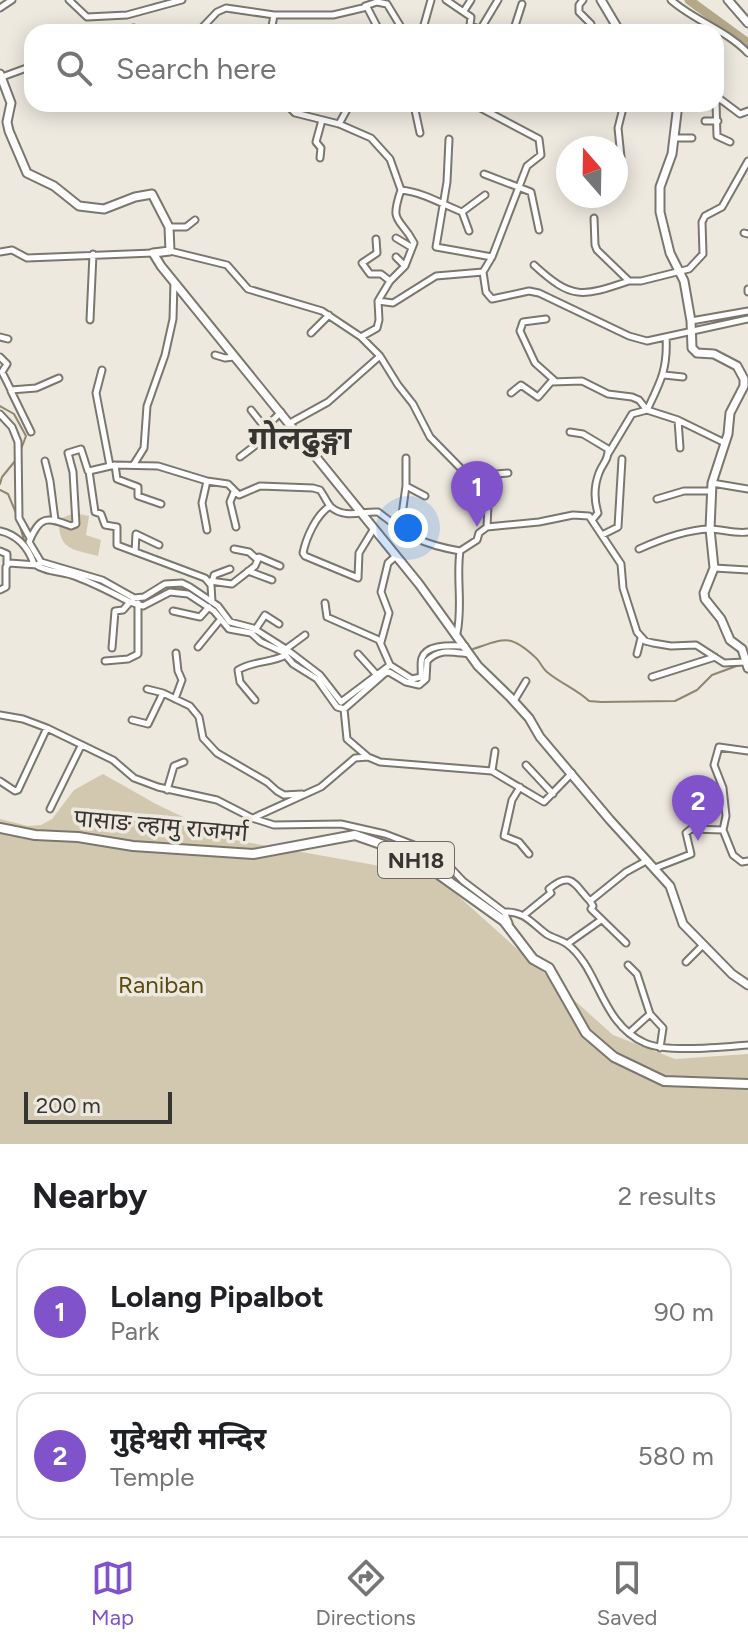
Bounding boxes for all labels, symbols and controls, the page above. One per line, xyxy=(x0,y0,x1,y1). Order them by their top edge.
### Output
search box xyxy=(24,24,724,112)
icon: search xyxy=(52,46,96,90)
text: Search here xyxy=(116,50,276,87)
north arrow xyxy=(556,136,628,208)
district label: गोलढुङ्गा xyxy=(249,419,352,458)
pin: 1 xyxy=(451,461,503,527)
your location xyxy=(388,508,428,548)
pin: 2 xyxy=(672,775,724,841)
street label: पासाङ ल्हामु राजमर्ग xyxy=(73,803,250,848)
road number: NH18 xyxy=(378,842,454,878)
park label: Raniban xyxy=(118,970,204,999)
scale bar xyxy=(24,1088,172,1124)
text: 200 m xyxy=(36,1092,101,1119)
text: Nearby xyxy=(32,1176,147,1217)
text: 2 results xyxy=(618,1180,716,1212)
text: Lolang Pipalbot xyxy=(110,1278,324,1315)
text: 1 xyxy=(55,1296,65,1328)
text: 90 m xyxy=(654,1296,714,1328)
text: Park xyxy=(110,1315,159,1347)
text: गुहेश्वरी मन्दिर xyxy=(110,1420,266,1457)
text: 2 xyxy=(52,1440,68,1472)
text: 580 m xyxy=(638,1440,714,1472)
text: Temple xyxy=(110,1461,194,1493)
tab: Map xyxy=(91,1556,135,1631)
tab: Directions xyxy=(316,1556,416,1631)
tab: Saved xyxy=(597,1556,657,1631)

